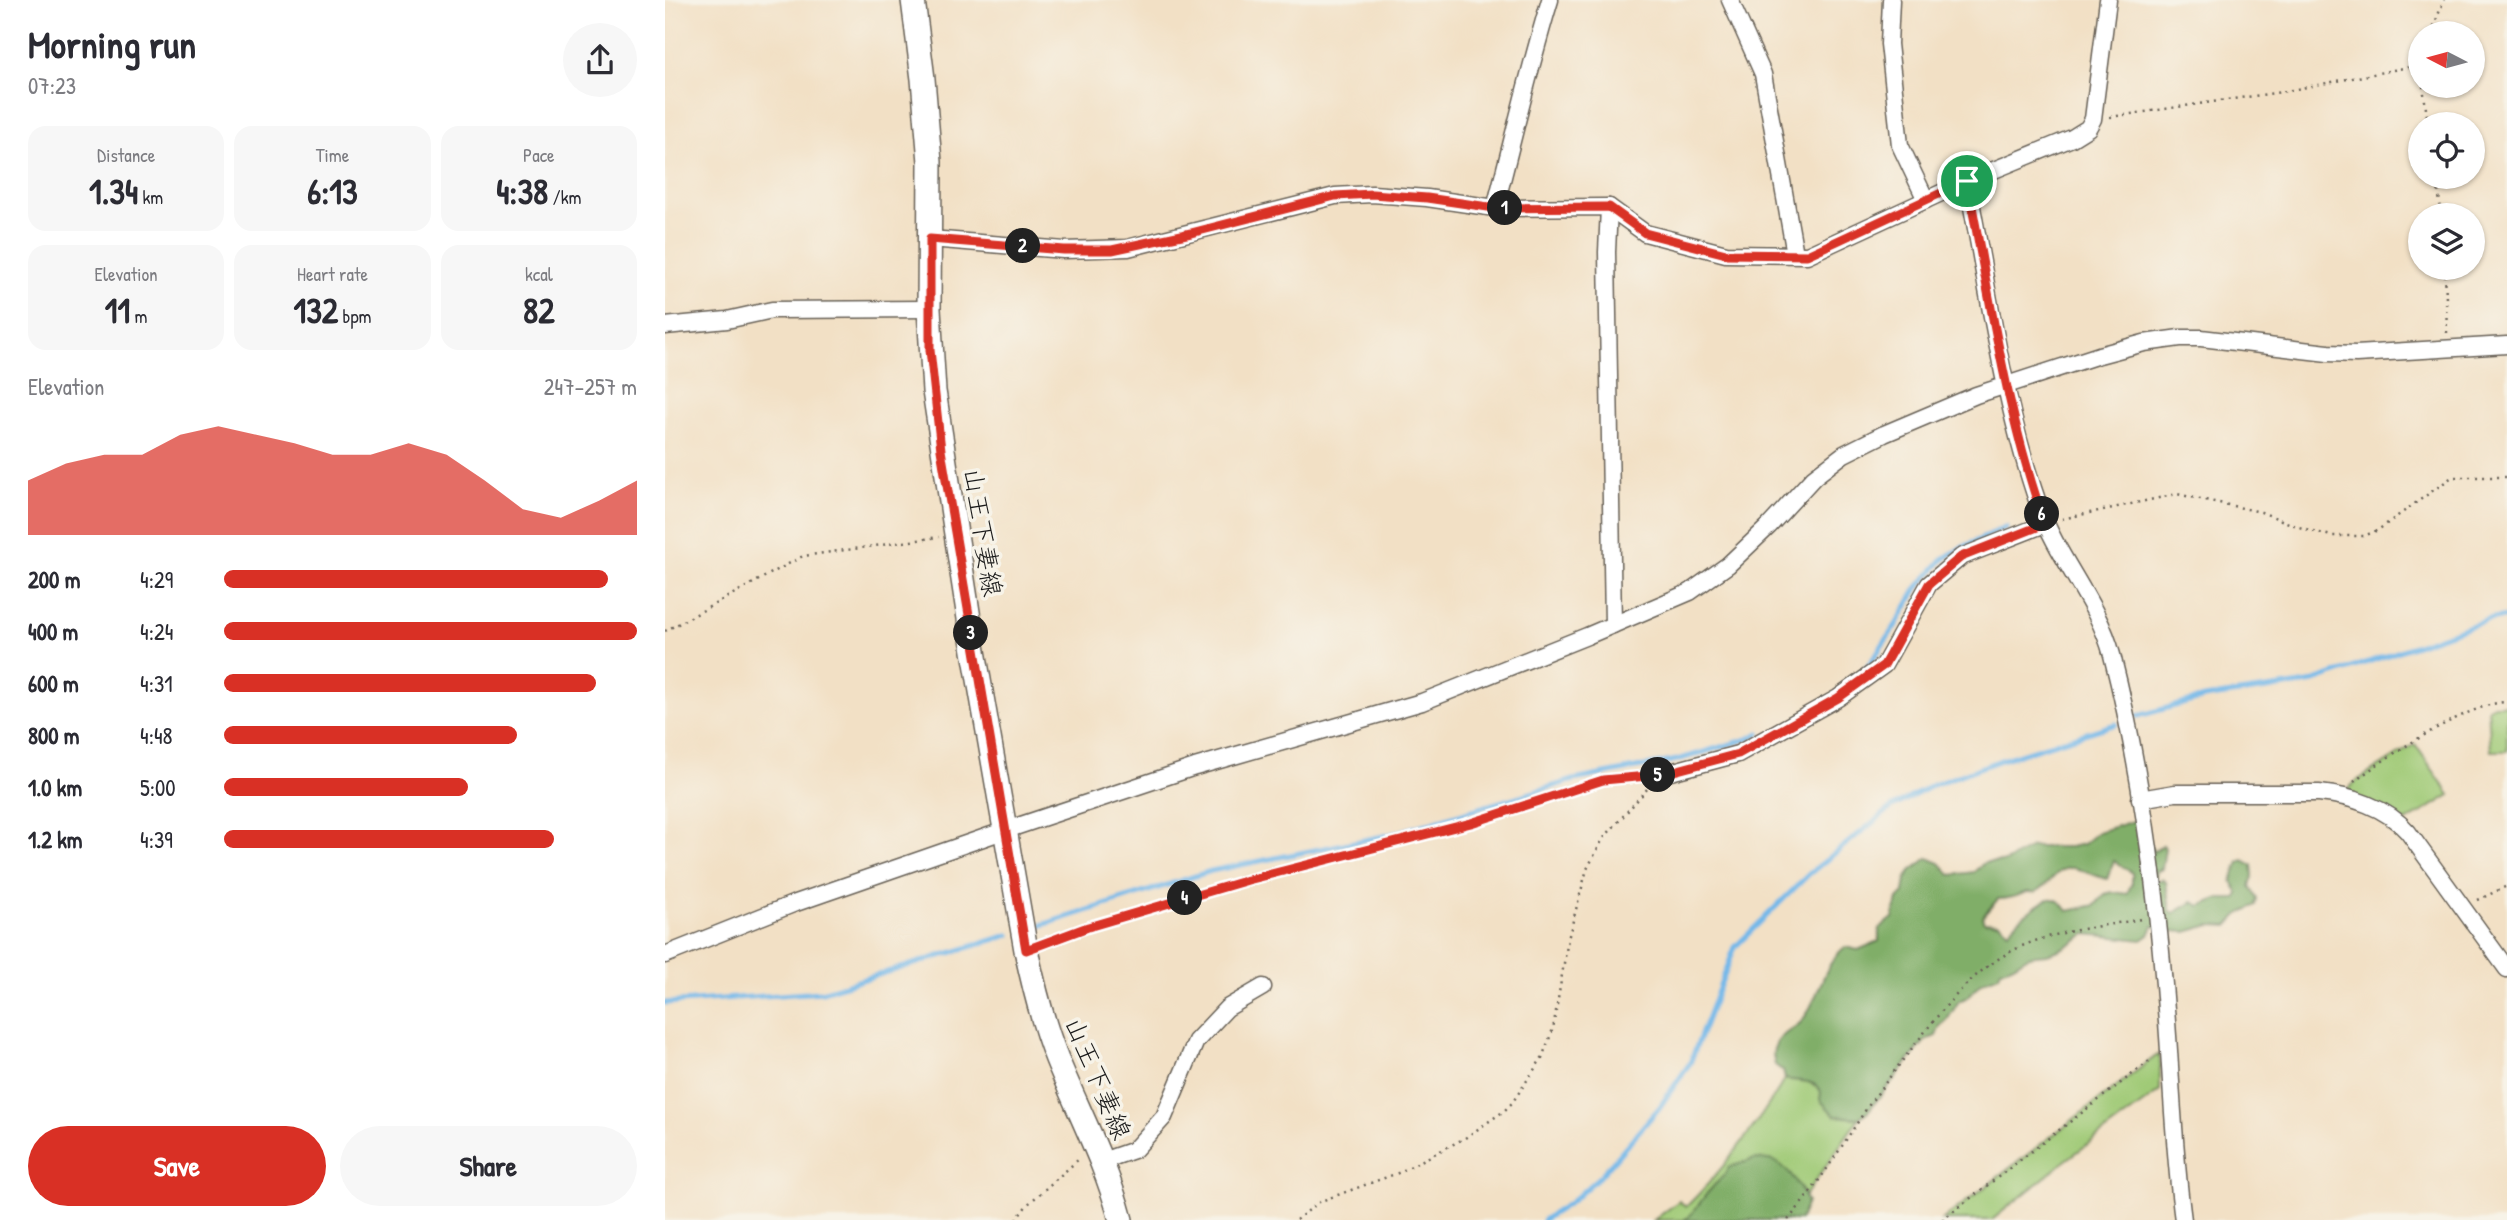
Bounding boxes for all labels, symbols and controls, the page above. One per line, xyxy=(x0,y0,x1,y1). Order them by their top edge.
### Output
text: Morning run xyxy=(28,18,196,70)
north arrow xyxy=(2408,21,2485,98)
map controls xyxy=(2408,21,2485,280)
button: share xyxy=(563,23,637,97)
text: 07:23 xyxy=(28,70,76,101)
button: locate xyxy=(2408,112,2485,189)
text: Distance xyxy=(97,142,155,168)
text: Time xyxy=(316,142,349,168)
text: Pace xyxy=(523,142,555,168)
pin xyxy=(1937,151,1997,211)
icon: arrive xyxy=(1948,162,1986,200)
text: 1.34 xyxy=(89,168,138,215)
text: 6:13 xyxy=(307,168,358,215)
text: 4:38 xyxy=(496,168,548,215)
text: km xyxy=(138,184,163,210)
text: /km xyxy=(548,184,581,210)
pin: 1 xyxy=(1487,190,1523,226)
text: 1 xyxy=(1501,194,1508,220)
button: layers xyxy=(2408,203,2485,280)
pin: 2 xyxy=(1005,229,1041,264)
text: 2 xyxy=(1018,232,1027,258)
text: Elevation xyxy=(95,261,158,287)
text: Heart rate xyxy=(297,261,368,287)
text: kcal xyxy=(525,261,553,287)
text: 11 xyxy=(105,287,130,334)
text: 132 xyxy=(293,287,338,334)
text: 82 xyxy=(523,287,555,334)
text: m xyxy=(130,303,148,329)
text: bpm xyxy=(338,303,372,329)
text: Elevation xyxy=(28,371,104,402)
text: 247–257 m xyxy=(544,371,637,402)
street label: 山王下妻線 xyxy=(956,465,1011,599)
pin: 6 xyxy=(2025,496,2059,532)
text: 6 xyxy=(2038,500,2045,526)
text: 200 m xyxy=(28,564,80,595)
text: 4:29 xyxy=(140,564,173,595)
text: 400 m xyxy=(28,616,78,647)
text: 4:24 xyxy=(140,616,173,647)
pin: 3 xyxy=(953,616,989,650)
text: 3 xyxy=(966,619,975,645)
text: 600 m xyxy=(28,668,79,699)
text: 4:31 xyxy=(140,668,173,699)
text: 800 m xyxy=(28,720,80,751)
text: 4:48 xyxy=(140,720,173,751)
pin: 5 xyxy=(1641,758,1675,792)
text: 5 xyxy=(1653,761,1662,787)
text: 1.0 km xyxy=(28,772,82,803)
text: 5:00 xyxy=(140,772,176,803)
text: 1.2 km xyxy=(28,824,83,855)
text: 4:39 xyxy=(140,824,173,855)
pin: 4 xyxy=(1168,880,1203,916)
text: 4 xyxy=(1181,884,1188,910)
street label: 山王下妻線 xyxy=(1057,1011,1140,1144)
button: Save xyxy=(28,1126,326,1206)
button: Share xyxy=(340,1126,637,1206)

